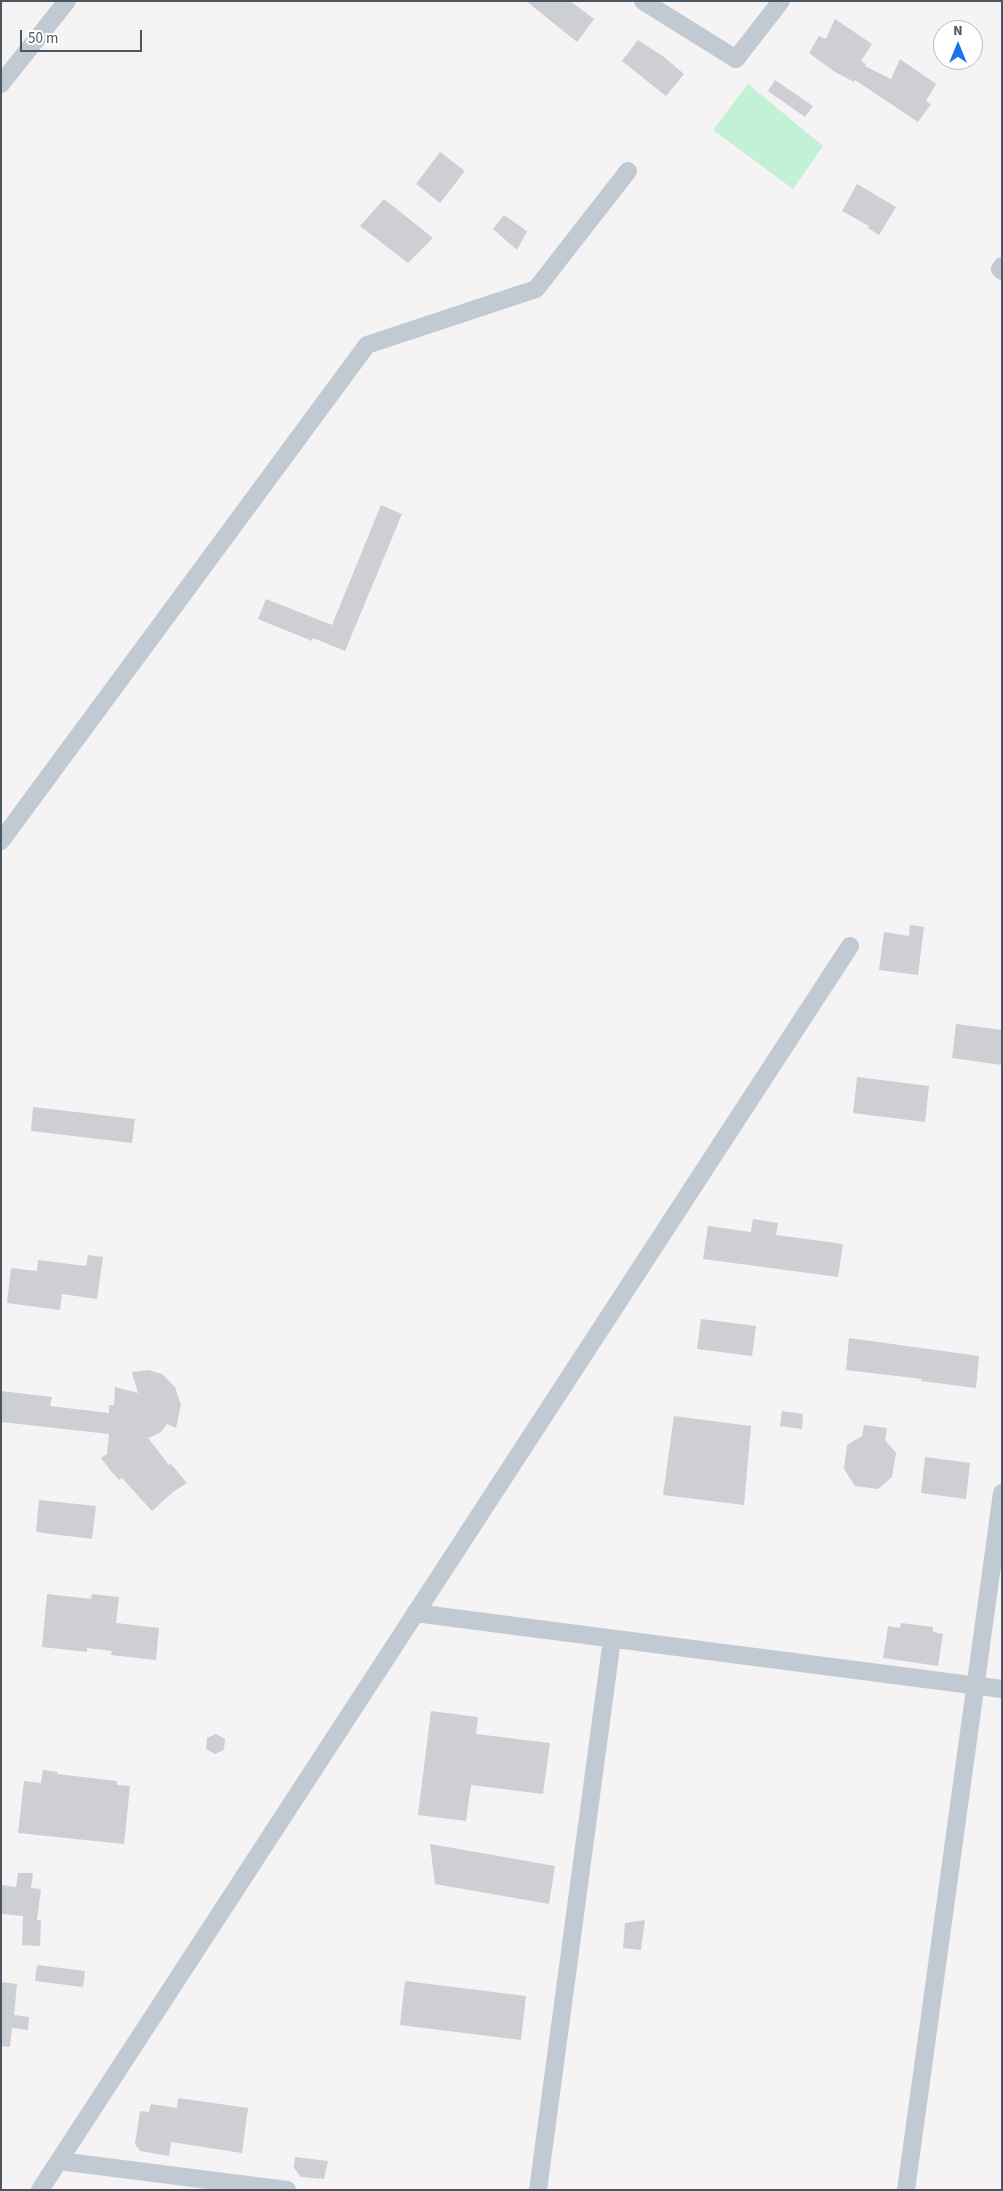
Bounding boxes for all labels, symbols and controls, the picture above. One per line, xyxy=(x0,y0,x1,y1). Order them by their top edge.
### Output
scale bar xyxy=(22,20,145,52)
north arrow xyxy=(933,20,983,70)
text: N xyxy=(953,21,963,41)
text: 50 m xyxy=(28,28,58,49)

